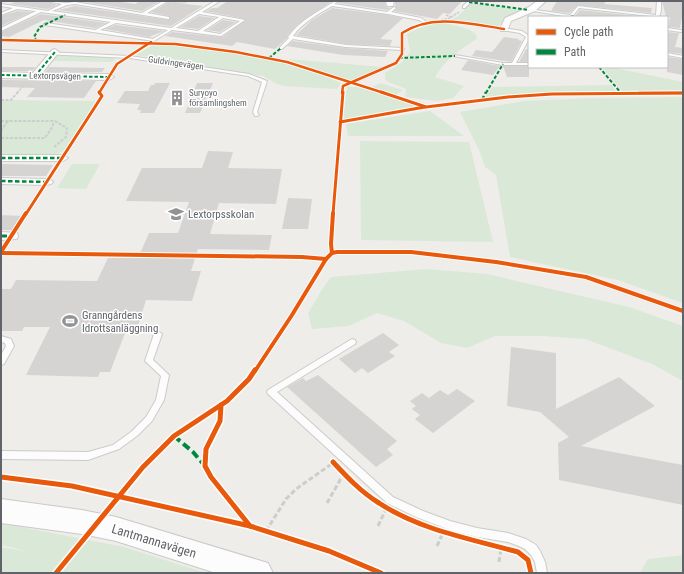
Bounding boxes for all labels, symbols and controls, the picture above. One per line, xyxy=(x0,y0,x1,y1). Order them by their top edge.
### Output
legend xyxy=(528,16,668,68)
text: Cycle path xyxy=(564,25,614,39)
text: Path xyxy=(564,45,586,59)
street label: Guldvingevägen xyxy=(147,54,205,72)
street label: Lextorpsvägen xyxy=(29,71,81,81)
place label: Suryoyo församlingshem xyxy=(189,88,247,108)
building icon: Suryoyo församlingshem xyxy=(168,89,186,107)
school or university icon: Lextorpsskolan xyxy=(167,205,185,223)
place label: Lextorpsskolan xyxy=(188,208,254,221)
place label: Granngårdens Idrottsanläggning xyxy=(82,309,158,335)
sports icon: Granngårdens Idrottsanläggning xyxy=(61,312,79,330)
street label: Lantmannavägen xyxy=(110,521,198,561)

